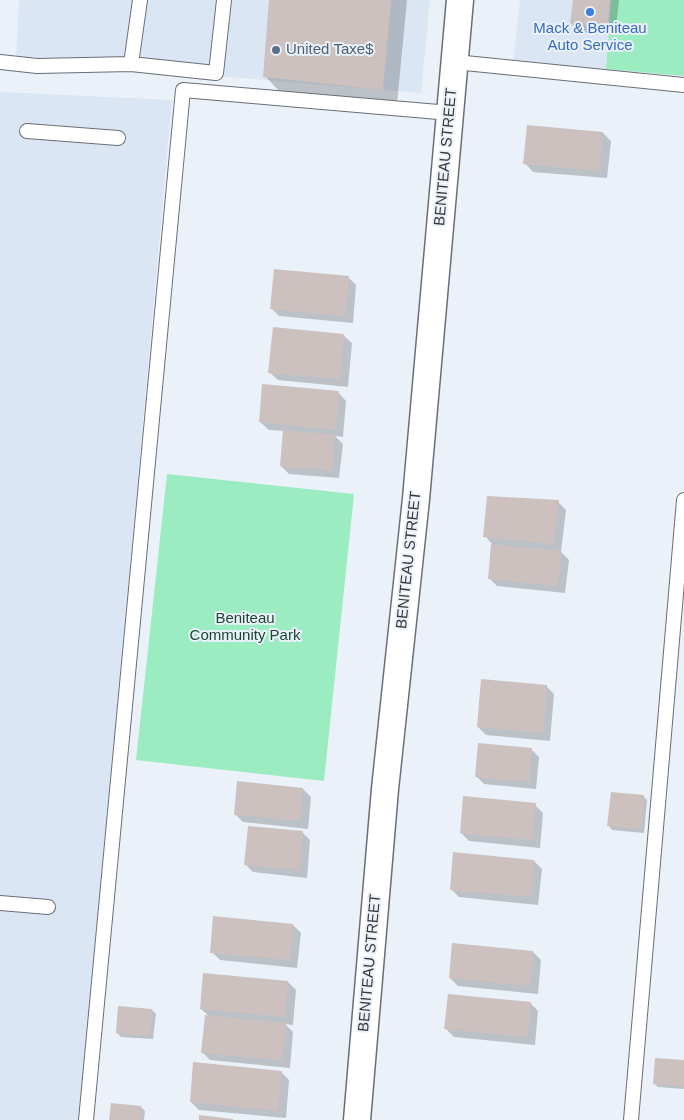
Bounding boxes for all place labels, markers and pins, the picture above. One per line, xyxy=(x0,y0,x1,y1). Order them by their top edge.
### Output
marker: Mack & Beniteau Auto Service xyxy=(584,6,596,18)
place label: Mack & Beniteau Auto Service xyxy=(533,20,647,55)
place label: United Taxe$ xyxy=(286,41,374,59)
marker: United Taxe$ xyxy=(270,44,282,56)

